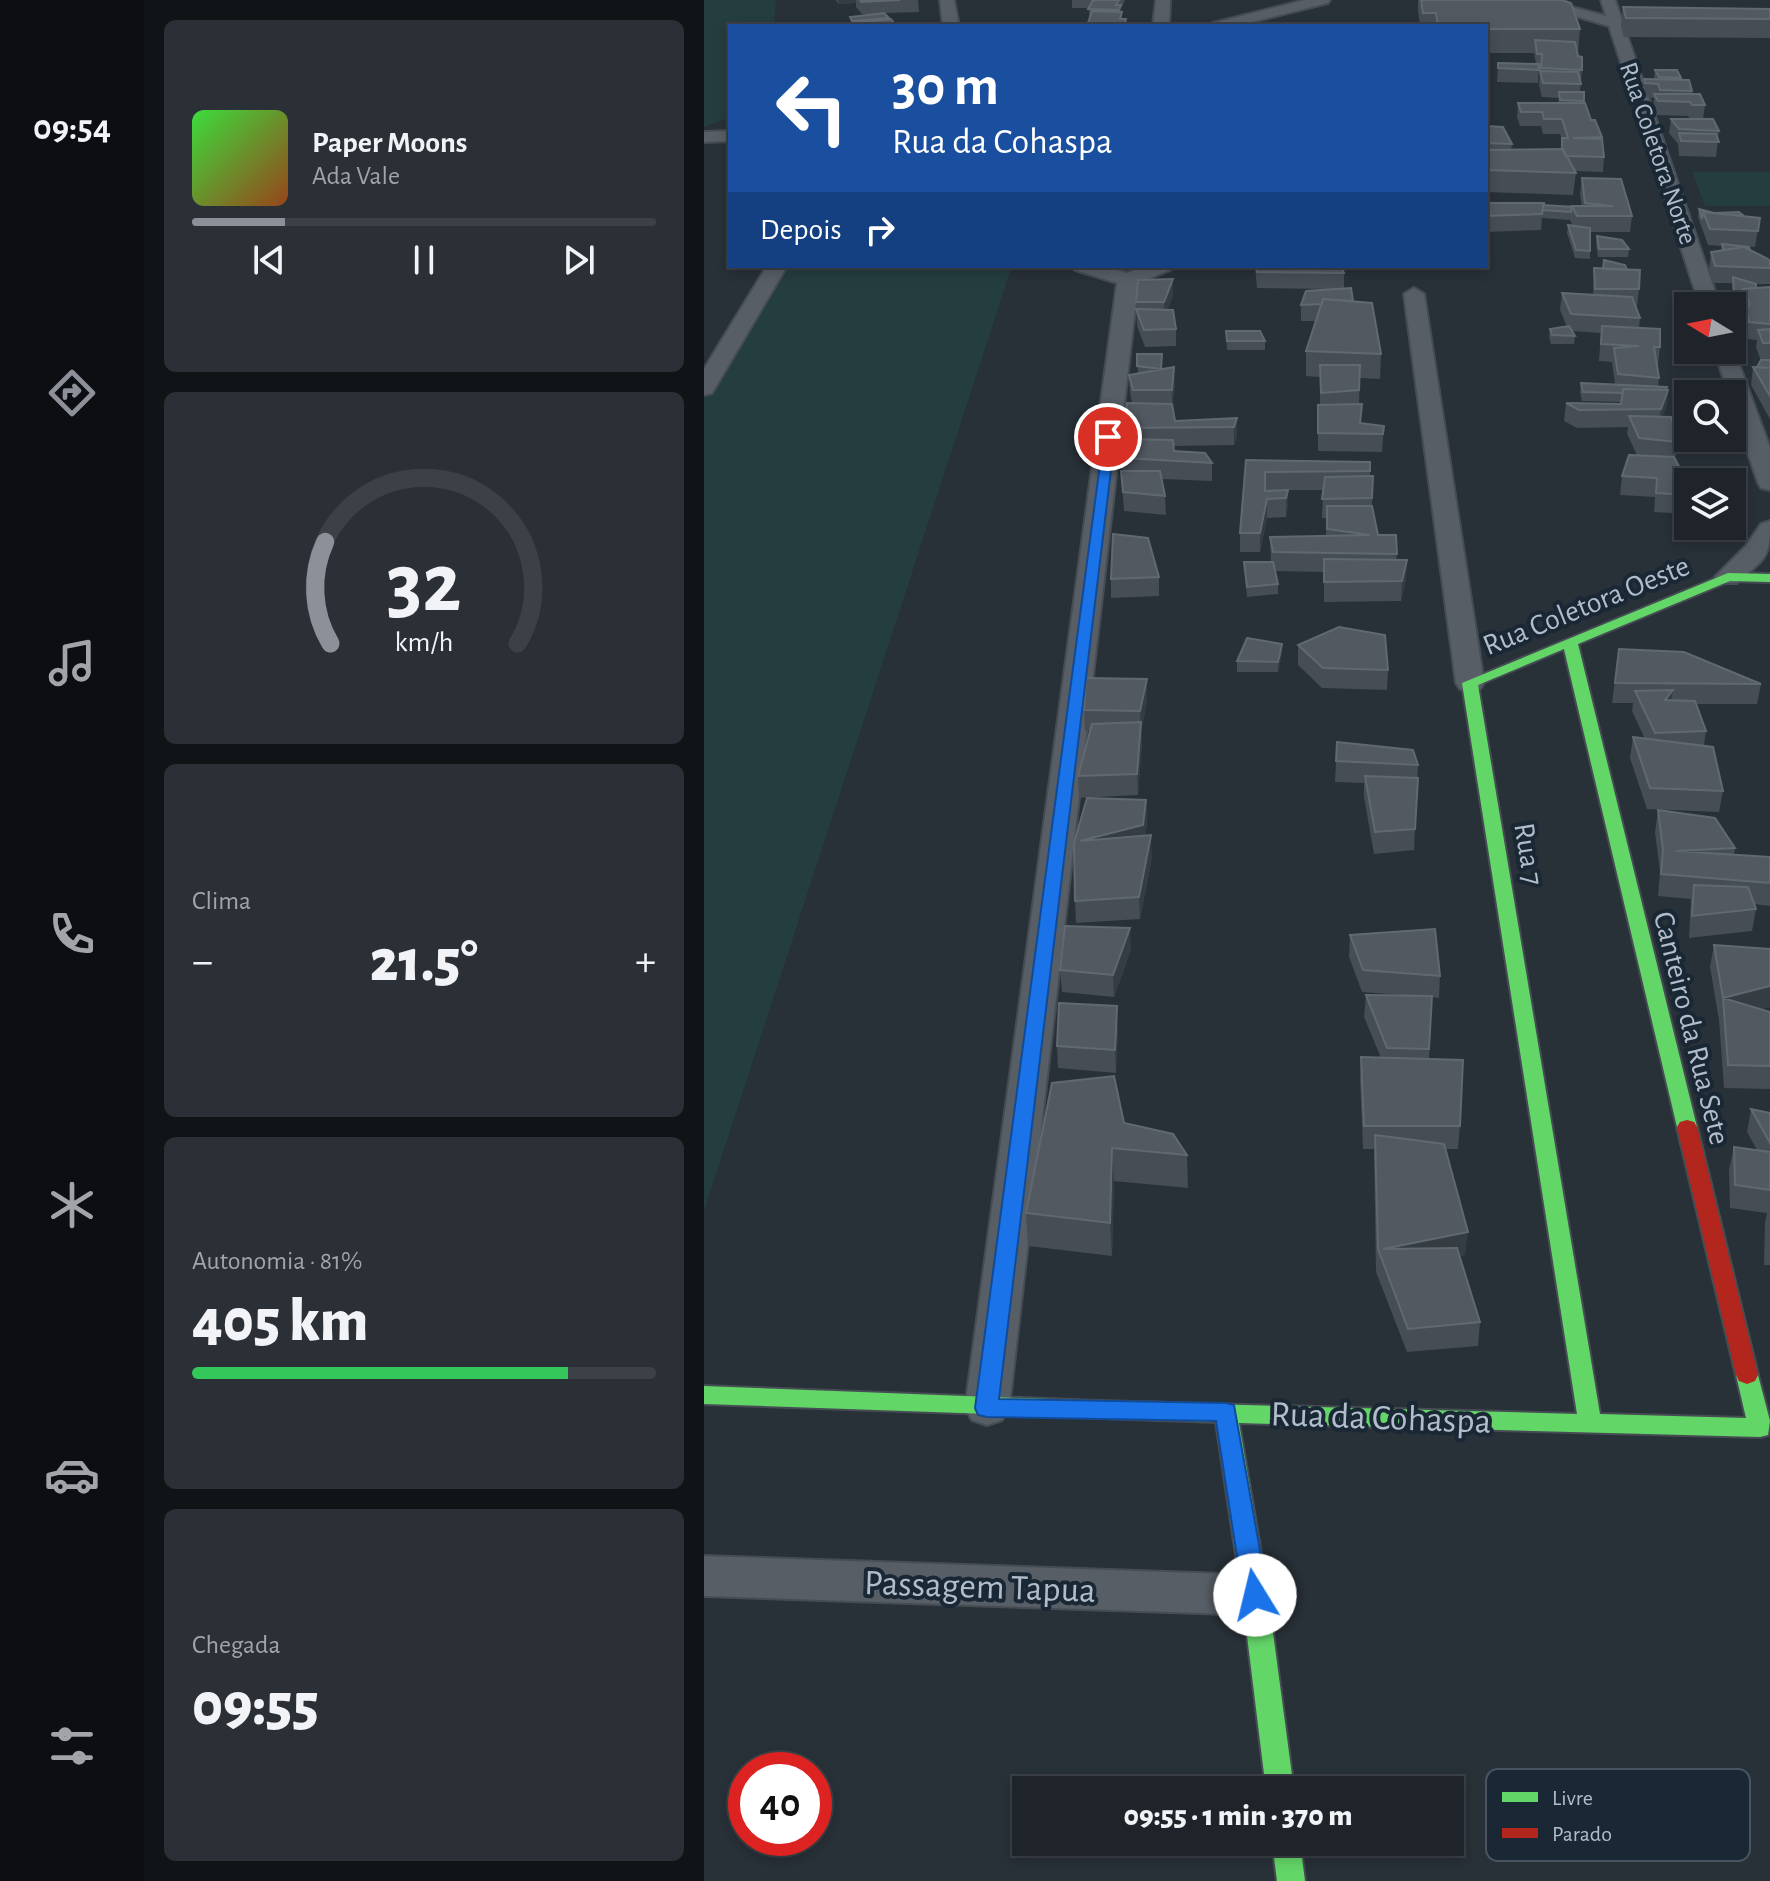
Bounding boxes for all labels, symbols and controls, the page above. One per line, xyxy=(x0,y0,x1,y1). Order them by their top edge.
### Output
icon: left xyxy=(760,56,864,160)
text: 30 m xyxy=(892,59,999,115)
street label: Rua Coletora Norte xyxy=(1615,59,1701,248)
text: 09:54 xyxy=(33,110,111,146)
text: Rua da Cohaspa xyxy=(892,124,1113,160)
text: Paper Moons xyxy=(312,128,467,158)
text: Ada Vale xyxy=(312,163,400,189)
icon: right xyxy=(858,208,902,252)
text: Depois xyxy=(760,215,842,245)
icon: previous xyxy=(247,238,291,282)
icon: pause xyxy=(402,238,446,282)
icon: next xyxy=(557,238,601,282)
north arrow xyxy=(1674,292,1746,364)
map controls xyxy=(1674,292,1746,540)
icon: directions xyxy=(44,365,100,421)
button: search xyxy=(1674,380,1746,452)
pin xyxy=(1074,403,1142,471)
icon: arrive xyxy=(1086,415,1130,459)
button: layers xyxy=(1674,468,1746,540)
text: 32 xyxy=(386,543,462,627)
street label: Rua Coletora Oeste xyxy=(1479,551,1694,661)
text: km/h xyxy=(395,628,453,657)
icon: music xyxy=(44,635,100,691)
street label: Rua 7 xyxy=(1508,821,1548,887)
text: Clima xyxy=(192,888,251,914)
icon: phone xyxy=(44,906,100,962)
street label: Canteiro da Rua Sete xyxy=(1648,909,1735,1148)
text: 21.5° xyxy=(370,932,478,992)
text: − xyxy=(192,940,213,984)
text: + xyxy=(635,940,656,984)
icon: climate xyxy=(44,1177,100,1233)
text: Autonomia · 81% xyxy=(192,1248,362,1274)
text: 405 km xyxy=(192,1292,368,1352)
street label: Rua da Cohaspa xyxy=(1270,1396,1492,1440)
icon: car xyxy=(44,1447,100,1503)
position arrow xyxy=(1213,1553,1297,1637)
street label: Passagem Tapua xyxy=(863,1565,1096,1609)
text: Chegada xyxy=(192,1632,281,1658)
text: 09:55 xyxy=(192,1676,319,1736)
icon: filters xyxy=(44,1718,100,1774)
speed limit sign: 40 xyxy=(728,1752,832,1856)
legend xyxy=(1486,1769,1750,1861)
text: Livre xyxy=(1552,1787,1593,1809)
text: 09:55 · 1 min · 370 m xyxy=(1124,1801,1352,1831)
text: Parado xyxy=(1552,1823,1612,1845)

